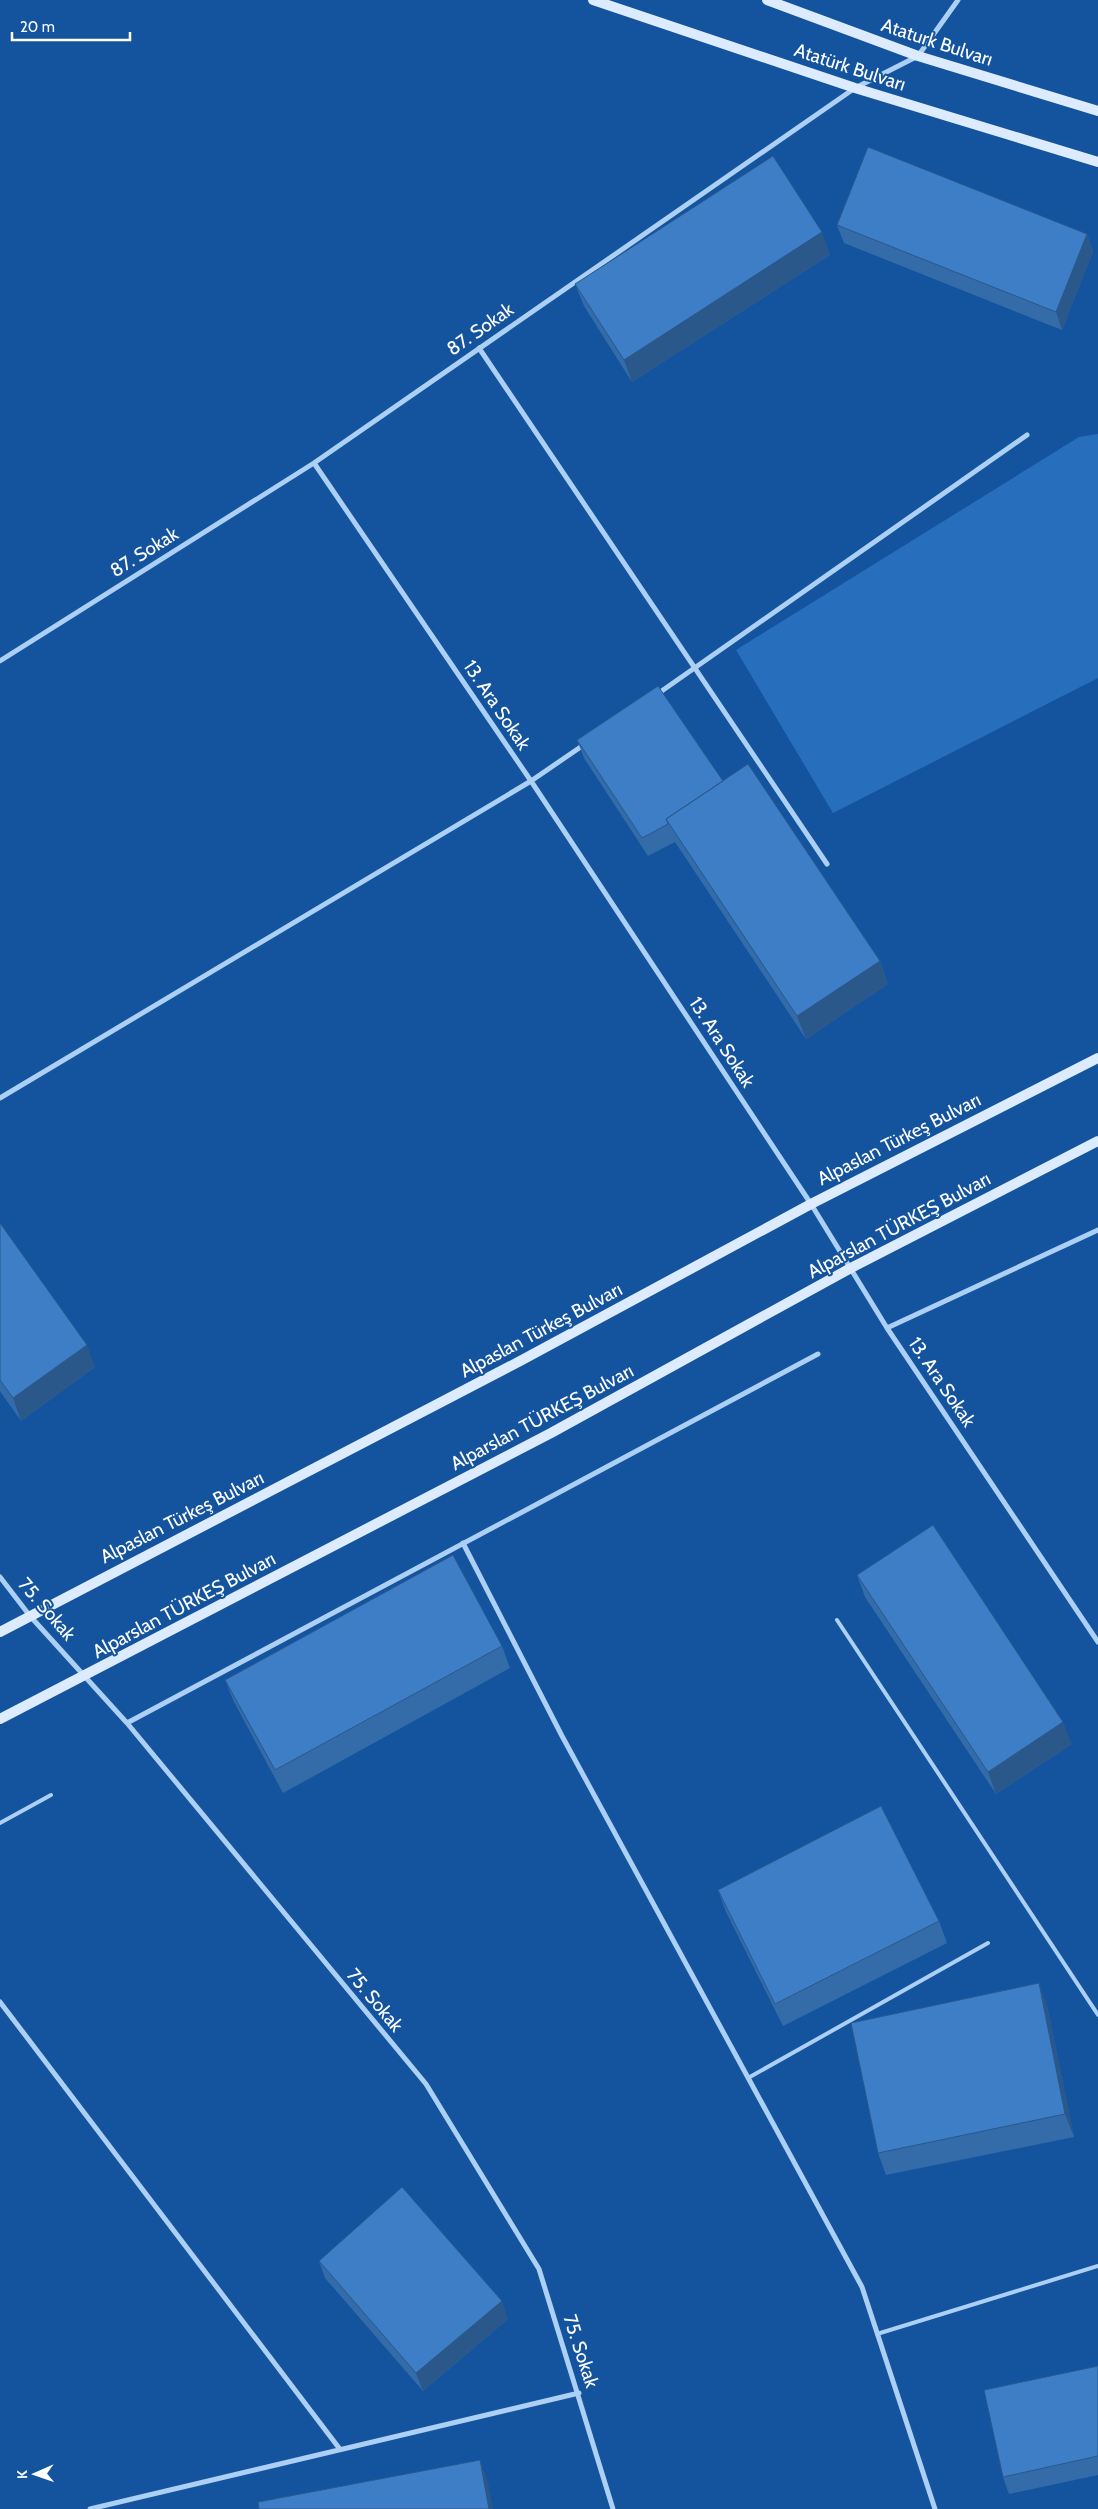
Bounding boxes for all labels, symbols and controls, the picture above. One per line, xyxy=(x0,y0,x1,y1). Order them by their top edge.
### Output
scale bar xyxy=(12,10,130,42)
street label: Ataturk Bulvarı xyxy=(878,13,996,71)
text: 20 m xyxy=(20,18,55,36)
street label: Atatürk Bulvarı xyxy=(791,38,909,96)
street label: 87. Sokak xyxy=(442,297,518,360)
street label: 87. Sokak xyxy=(106,522,183,582)
street label: 13. Ara Sokak xyxy=(459,656,536,755)
street label: 13. Ara Sokak xyxy=(684,992,760,1092)
street label: Alpaslan Türkeş Bulvarı xyxy=(813,1088,985,1190)
street label: Alparslan TÜRKEŞ Bulvarı xyxy=(804,1167,994,1283)
street label: Alpaslan Türkeş Bulvarı xyxy=(456,1277,626,1383)
street label: 13. Ara Sokak xyxy=(904,1333,981,1432)
street label: Alparslan TÜRKEŞ Bulvarı xyxy=(447,1359,637,1475)
street label: Alpaslan Türkeş Bulvarı xyxy=(96,1466,268,1568)
street label: Alparslan TÜRKEŞ Bulvarı xyxy=(89,1547,279,1663)
street label: 75. Sokak xyxy=(13,1573,81,1645)
street label: 75. Sokak xyxy=(342,1964,408,2037)
street label: 75. Sokak xyxy=(558,2311,604,2391)
north arrow xyxy=(10,2449,60,2499)
text: K xyxy=(13,2470,31,2479)

